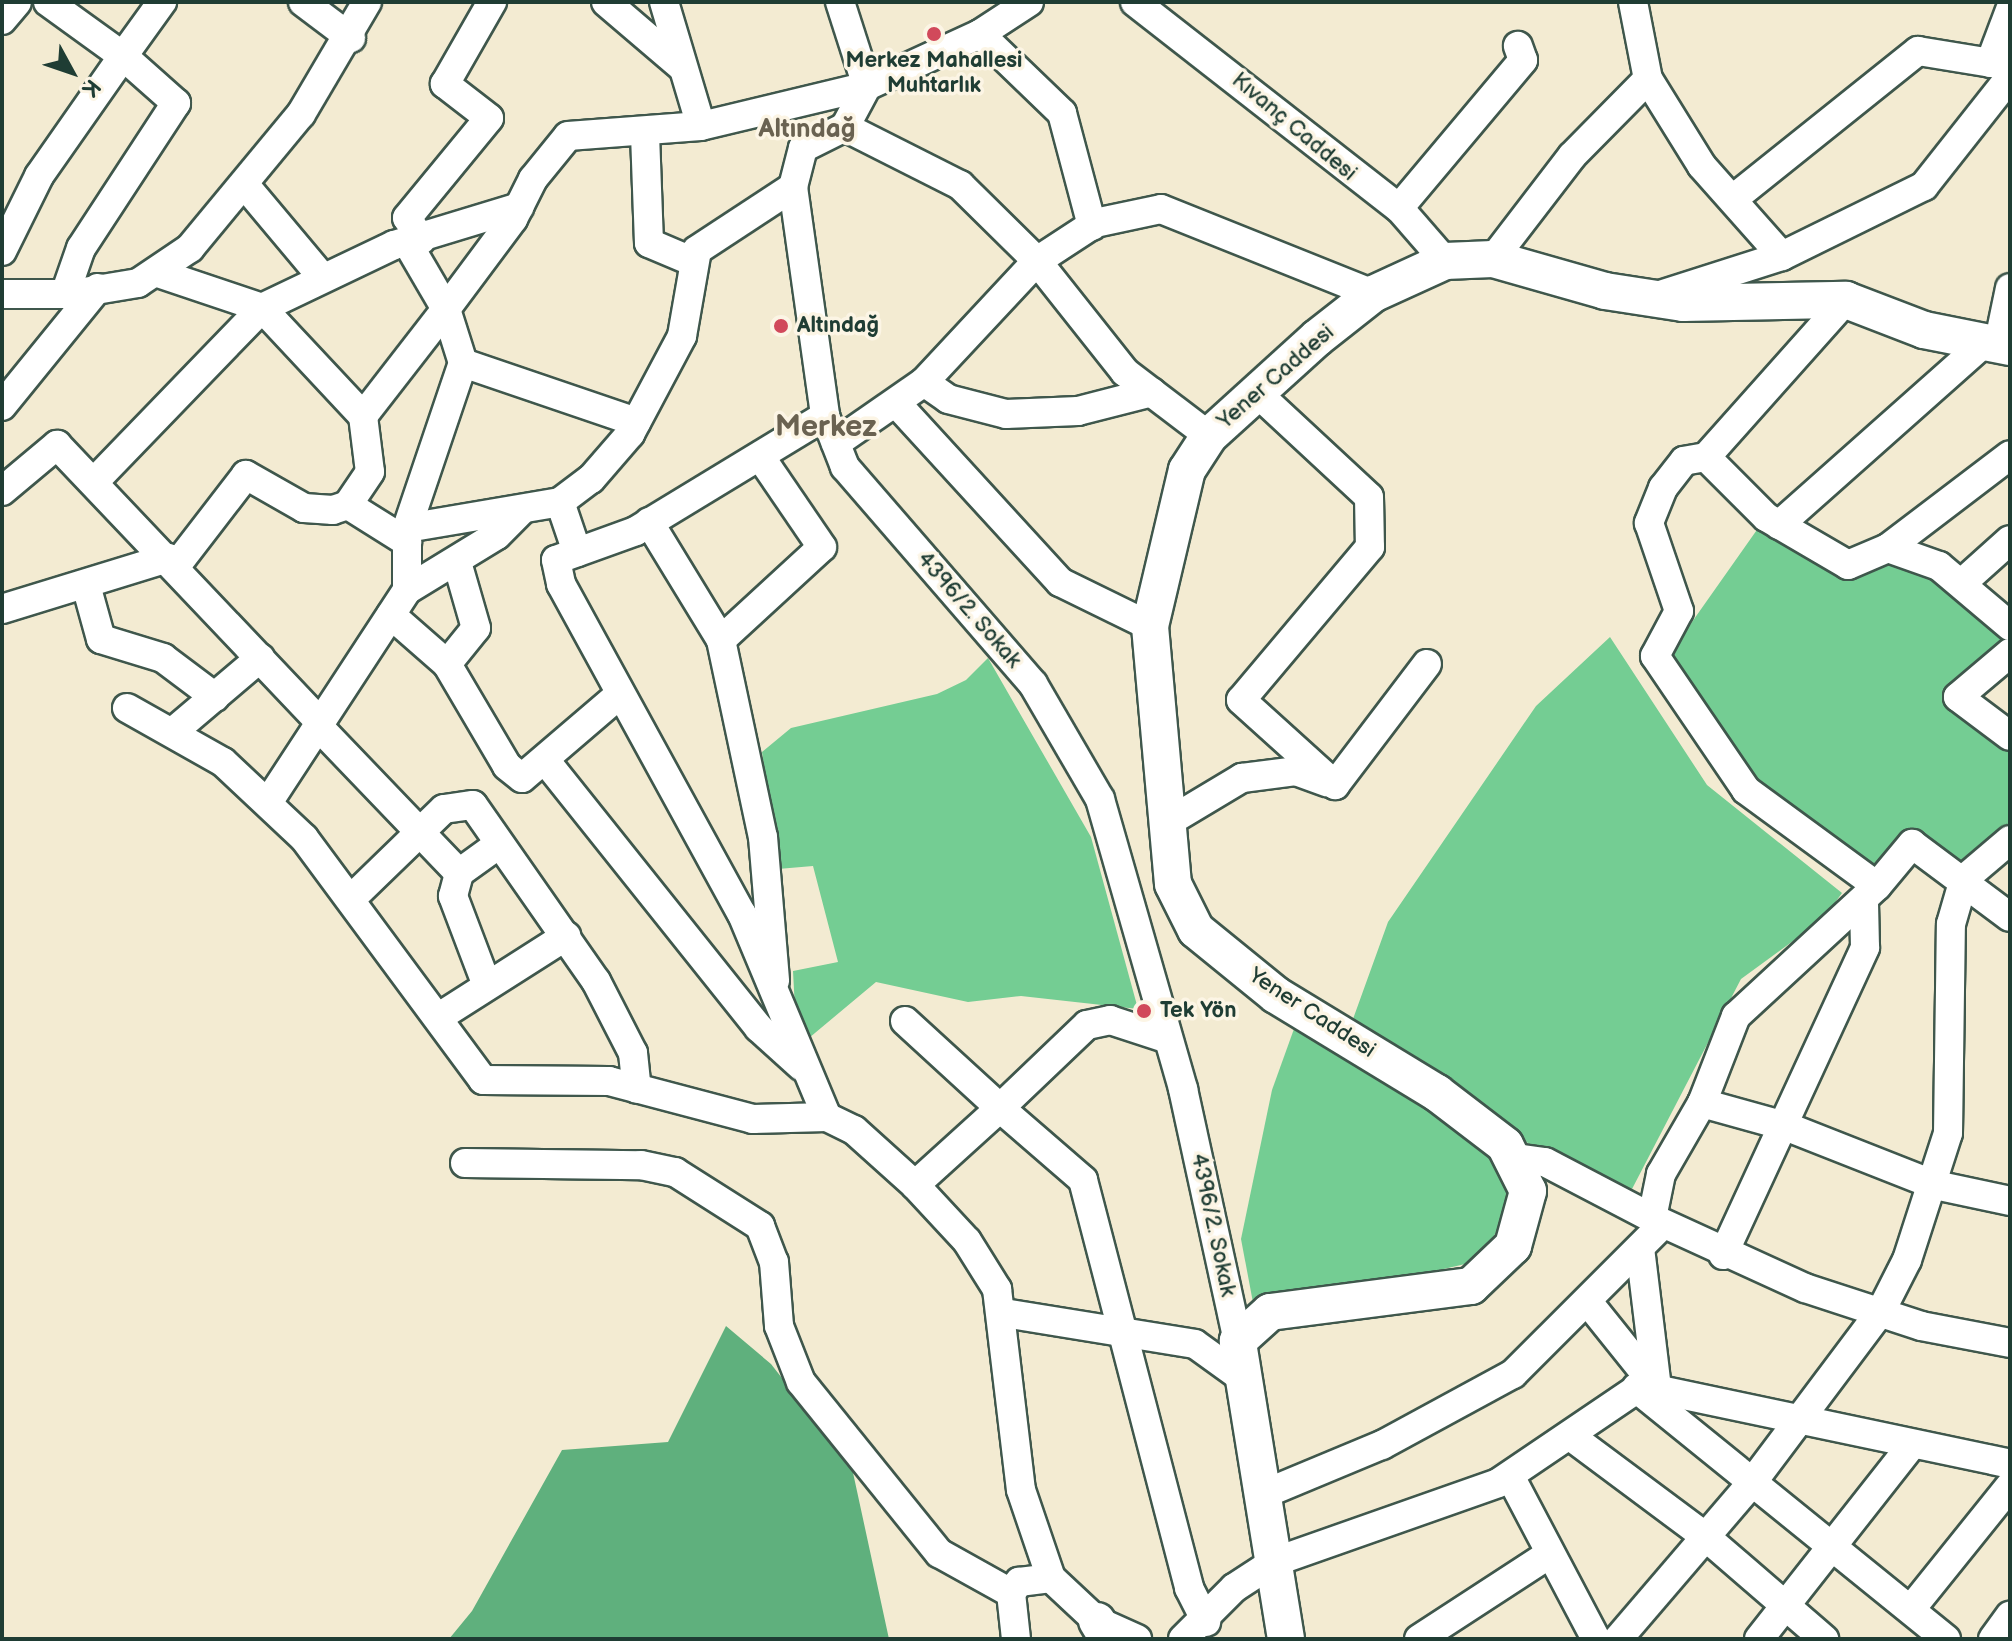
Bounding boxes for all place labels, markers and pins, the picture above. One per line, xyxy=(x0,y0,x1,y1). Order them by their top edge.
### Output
marker: Merkez Mahallesi Muhtarlık xyxy=(925,25,943,43)
place label: Merkez Mahallesi Muhtarlık xyxy=(846,47,1022,98)
place label: Altındağ xyxy=(797,313,879,339)
marker: Altındağ xyxy=(772,317,790,335)
place label: Tek Yön xyxy=(1160,998,1236,1024)
marker: Tek Yön xyxy=(1135,1002,1153,1020)

